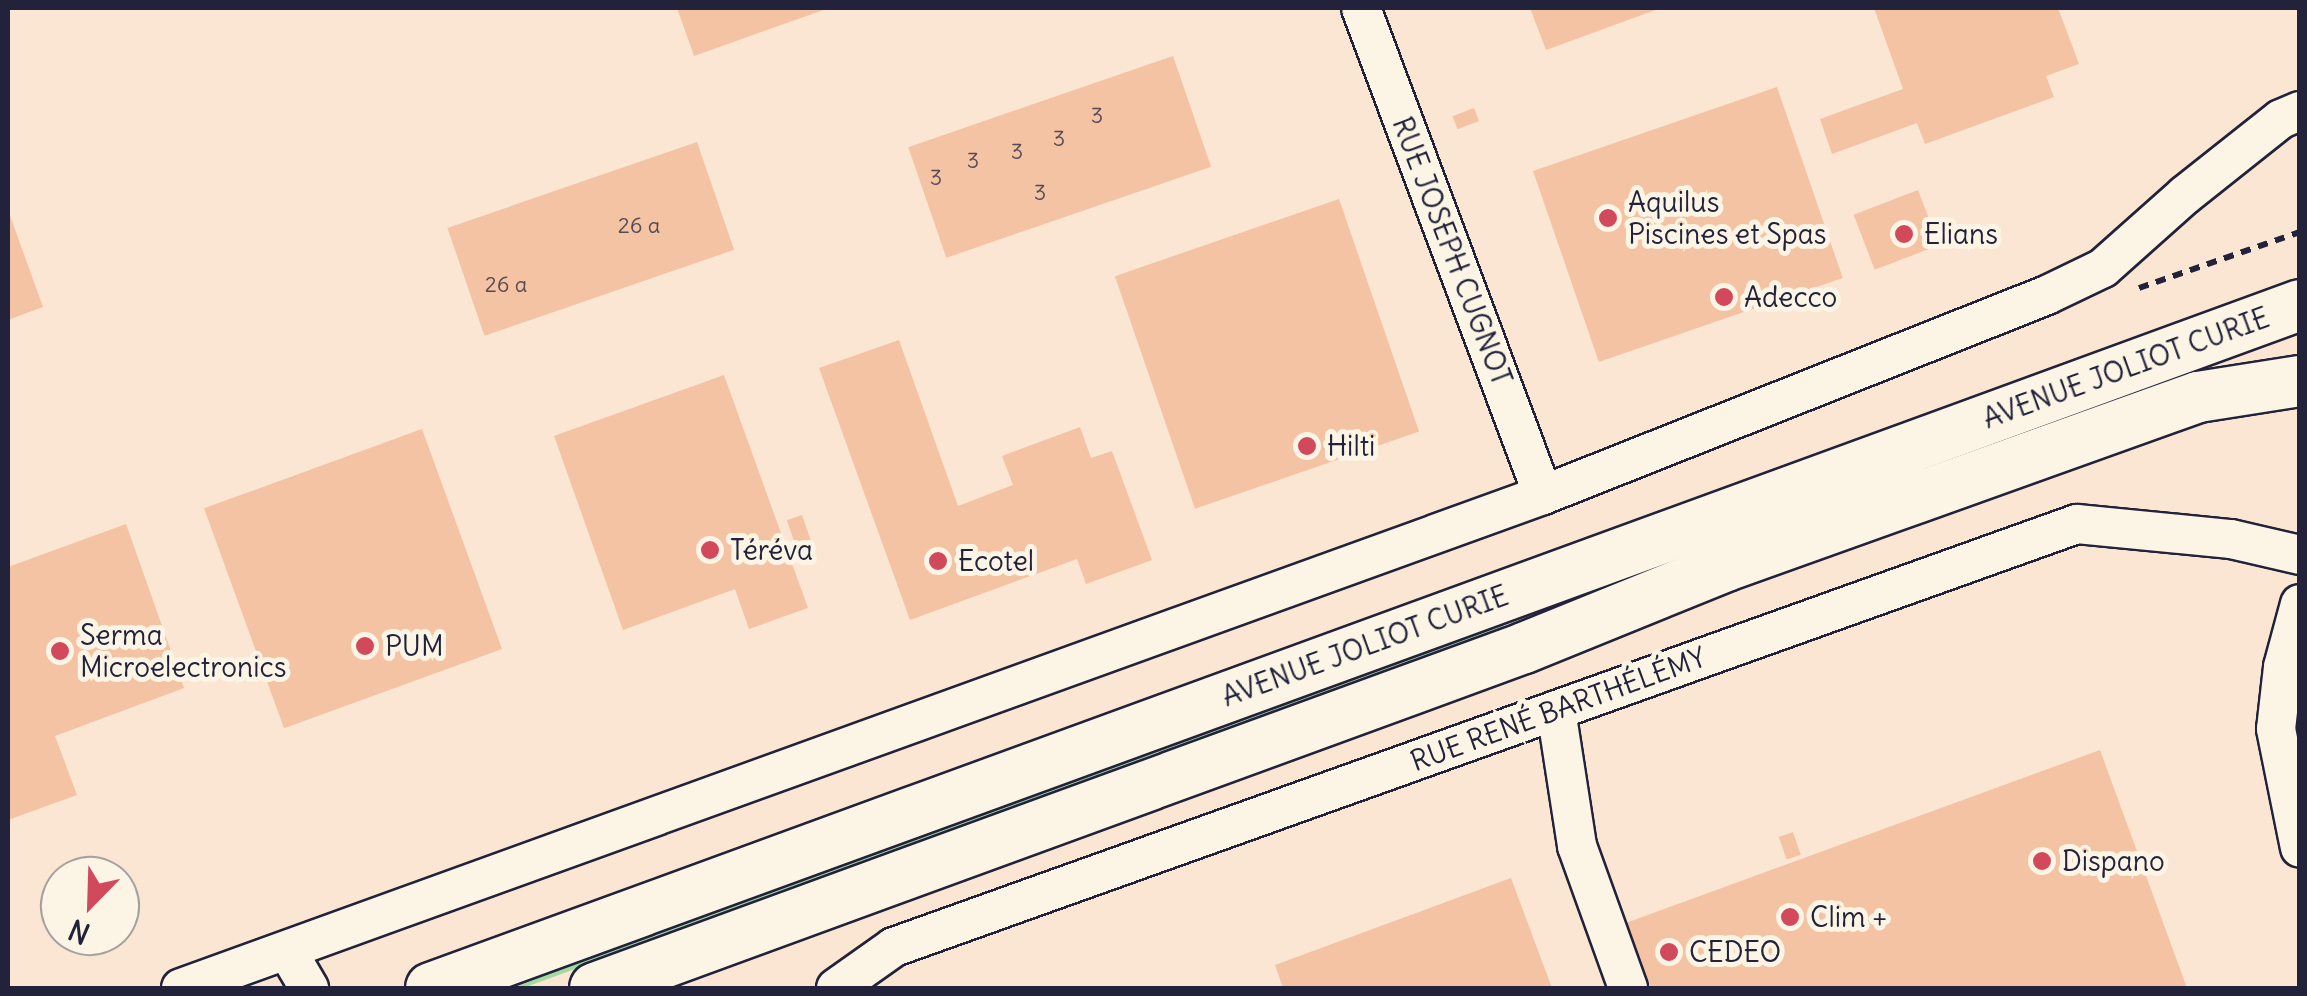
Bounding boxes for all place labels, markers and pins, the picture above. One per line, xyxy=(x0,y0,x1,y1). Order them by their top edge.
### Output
place label: Aquilus Piscines et Spas xyxy=(1628,185,1827,251)
marker: Aquilus Piscines et Spas xyxy=(1597,207,1619,229)
place label: Elians xyxy=(1924,217,1998,251)
marker: Elians xyxy=(1893,223,1915,245)
place label: Adecco xyxy=(1744,280,1837,314)
marker: Adecco xyxy=(1713,286,1735,308)
place label: Hilti xyxy=(1327,429,1375,463)
marker: Hilti xyxy=(1296,435,1318,457)
place label: Téréva xyxy=(730,533,813,567)
marker: Téréva xyxy=(699,539,721,561)
place label: Ecotel xyxy=(958,544,1034,578)
marker: Ecotel xyxy=(927,550,949,572)
place label: Serma Microelectronics xyxy=(80,618,286,684)
place label: PUM xyxy=(385,629,444,663)
marker: PUM xyxy=(354,635,376,657)
marker: Serma Microelectronics xyxy=(49,640,71,662)
place label: Dispano xyxy=(2062,844,2165,878)
marker: Dispano xyxy=(2031,850,2053,872)
place label: Clim + xyxy=(1810,900,1887,934)
marker: Clim + xyxy=(1779,906,1801,928)
place label: CEDEO xyxy=(1689,935,1781,969)
marker: CEDEO xyxy=(1658,941,1680,963)

